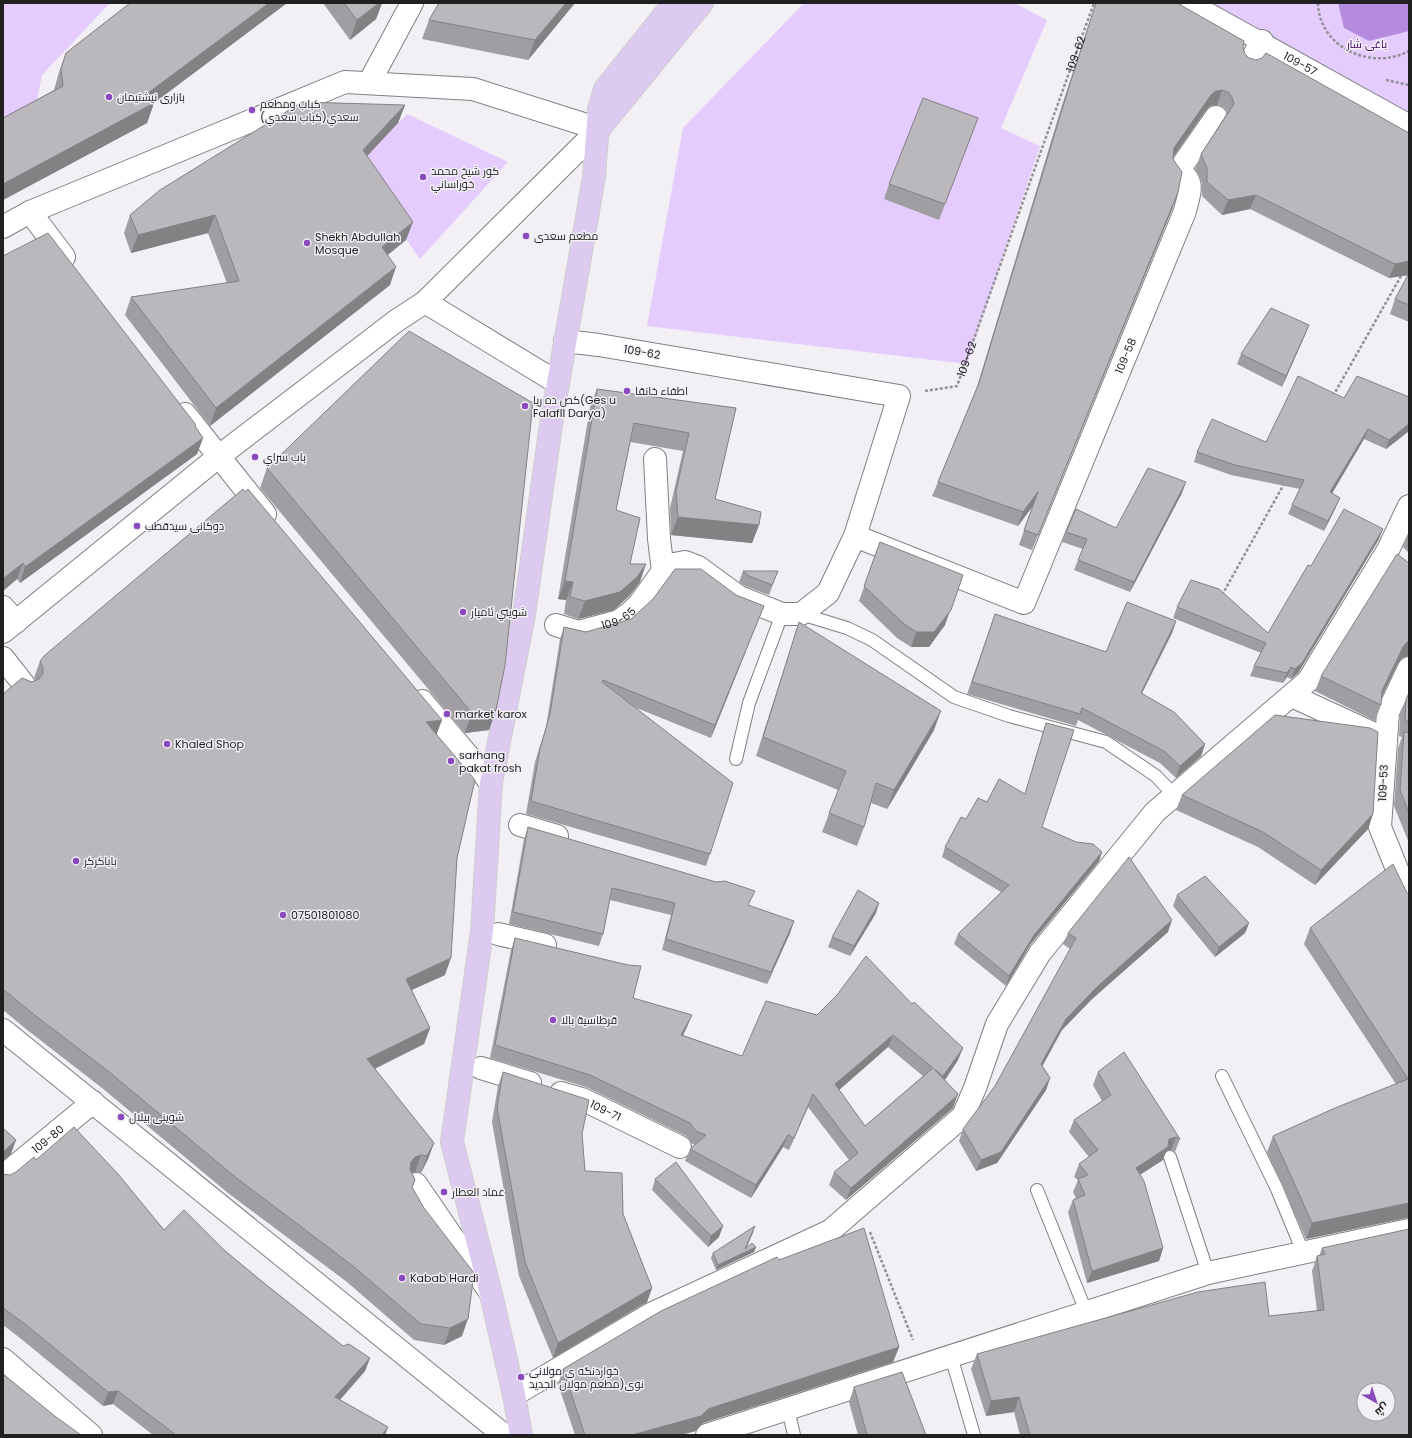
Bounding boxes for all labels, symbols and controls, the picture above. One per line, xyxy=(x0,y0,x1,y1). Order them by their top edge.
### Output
street label: 109-62 xyxy=(1062,34,1089,74)
park label: باغی شار xyxy=(1346,36,1387,52)
street label: 109-57 xyxy=(1281,48,1320,79)
place label: بازاری نیشتیمان xyxy=(117,89,185,105)
marker: بازاری نیشتیمان xyxy=(104,92,114,102)
place label: كباب ومطعم سعدي(كباب سعدي) xyxy=(260,96,359,126)
marker: كباب ومطعم سعدي(كباب سعدي) xyxy=(247,105,257,115)
place label: كور شيخ محمد خوراساني xyxy=(431,163,499,193)
marker: كور شيخ محمد خوراساني xyxy=(418,172,428,182)
place label: مطعم سعدى xyxy=(534,228,598,244)
place label: Shekh Abdullah Mosque xyxy=(315,229,400,258)
marker: مطعم سعدى xyxy=(521,231,531,241)
marker: Shekh Abdullah Mosque xyxy=(302,238,312,248)
street label: 109-58 xyxy=(1111,335,1140,376)
street label: 109-62 xyxy=(953,339,980,379)
street label: 109-62 xyxy=(623,341,661,363)
place label: اطفاء خانقا xyxy=(635,383,688,399)
marker: اطفاء خانقا xyxy=(622,386,632,396)
place label: کص ده ریا(Ges u Falafll Darya) xyxy=(533,392,616,421)
marker: کص ده ریا(Ges u Falafll Darya) xyxy=(520,401,530,411)
place label: باب سراي xyxy=(263,449,306,466)
marker: باب سراي xyxy=(250,452,260,462)
place label: دوکانی سیدقطب xyxy=(145,518,224,534)
marker: دوکانی سیدقطب xyxy=(132,521,142,531)
street label: 109-65 xyxy=(599,603,640,633)
place label: شويني ئامیار xyxy=(470,604,527,621)
marker: شويني ئامیار xyxy=(458,607,468,617)
place label: market karox xyxy=(455,706,528,722)
marker: market karox xyxy=(442,709,452,719)
place label: Khaled Shop xyxy=(175,736,244,752)
marker: Khaled Shop xyxy=(162,739,172,749)
place label: sarhang pakat frosh xyxy=(459,747,521,776)
marker: sarhang pakat frosh xyxy=(446,756,456,766)
street label: 109-53 xyxy=(1374,764,1392,802)
place label: باباكركر xyxy=(83,853,117,869)
marker: باباكركر xyxy=(71,856,81,866)
place label: 07501801080 xyxy=(291,907,359,923)
marker: 07501801080 xyxy=(278,910,288,920)
place label: قرطاسية بالا xyxy=(561,1012,617,1028)
marker: قرطاسية بالا xyxy=(548,1015,558,1025)
street label: 109-71 xyxy=(587,1096,624,1125)
place label: شوینی بیلال xyxy=(129,1109,184,1125)
marker: شوینی بیلال xyxy=(116,1112,126,1122)
street label: 109-80 xyxy=(28,1121,67,1157)
place label: عماد العطار xyxy=(451,1184,505,1200)
marker: عماد العطار xyxy=(439,1187,449,1197)
place label: Kabab Hardi xyxy=(410,1270,479,1286)
marker: Kabab Hardi xyxy=(397,1273,407,1283)
place label: خواردنگه ی مولانی نوی(مطعم مولان الجديد xyxy=(529,1363,644,1392)
marker: خواردنگه ی مولانی نوی(مطعم مولان الجديد xyxy=(516,1372,526,1382)
north arrow xyxy=(1356,1382,1396,1422)
text: ش xyxy=(1372,1399,1393,1420)

